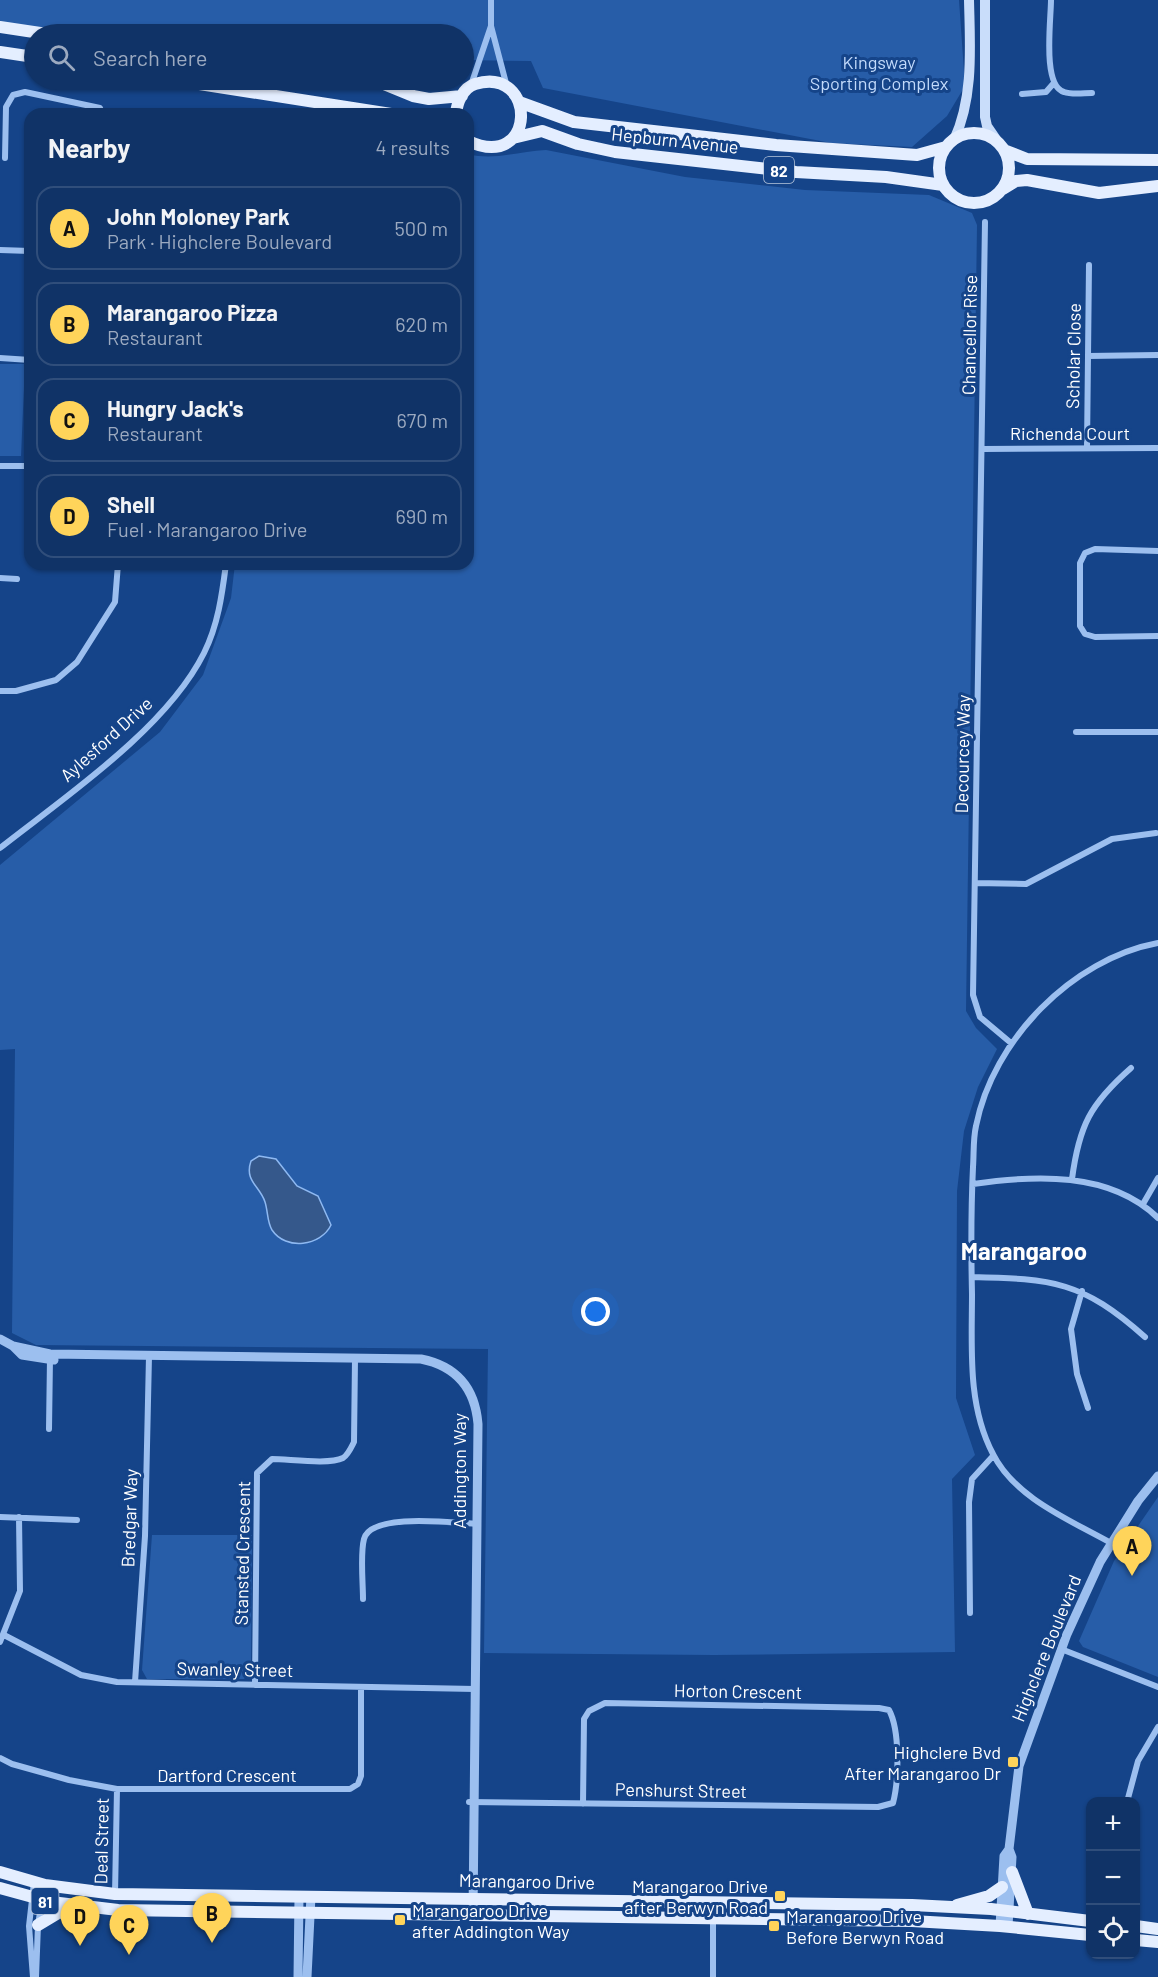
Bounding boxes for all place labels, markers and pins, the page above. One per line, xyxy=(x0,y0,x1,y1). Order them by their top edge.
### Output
pin: A xyxy=(1112,1526,1152,1576)
place label: Highclere Bvd After Marangaroo Dr xyxy=(844,1741,1001,1784)
marker: Highclere Bvd After Marangaroo Dr xyxy=(1006,1755,1020,1769)
place label: Marangaroo Drive after Berwyn Road xyxy=(624,1875,768,1918)
marker: Marangaroo Drive after Berwyn Road xyxy=(773,1889,787,1903)
pin: B xyxy=(192,1894,232,1943)
pin: D xyxy=(60,1896,100,1946)
place label: Marangaroo Drive after Addington Way xyxy=(412,1899,570,1942)
place label: Marangaroo Drive Before Berwyn Road xyxy=(786,1905,944,1948)
pin: C xyxy=(110,1906,148,1955)
marker: Marangaroo Drive after Addington Way xyxy=(393,1913,407,1927)
marker: Marangaroo Drive Before Berwyn Road xyxy=(767,1919,781,1933)

